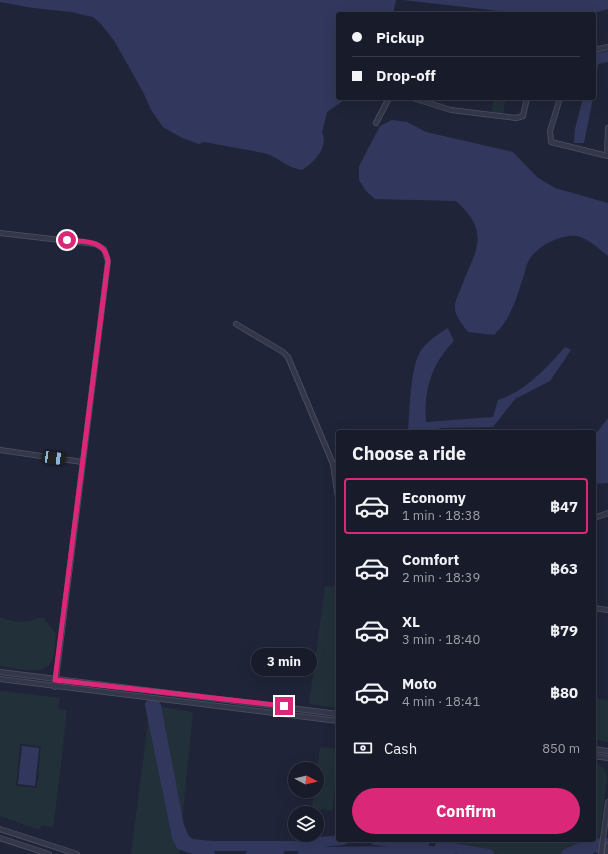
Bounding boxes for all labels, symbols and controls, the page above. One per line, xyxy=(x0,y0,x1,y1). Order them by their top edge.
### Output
text: Pickup xyxy=(376,28,424,47)
text: Drop-off xyxy=(376,66,436,85)
route start xyxy=(58,231,76,249)
text: Choose a ride xyxy=(352,442,466,465)
car xyxy=(41,450,67,466)
icon: car xyxy=(354,488,390,524)
text: Economy xyxy=(402,488,466,507)
text: ฿47 xyxy=(550,497,578,516)
text: 1 min · 18:38 xyxy=(402,507,480,524)
icon: car xyxy=(354,550,390,586)
text: Comfort xyxy=(402,550,459,569)
text: ฿63 xyxy=(550,559,578,578)
text: 2 min · 18:39 xyxy=(402,569,480,586)
icon: car xyxy=(354,612,390,648)
text: XL xyxy=(402,612,420,631)
text: ฿79 xyxy=(550,621,578,640)
text: 3 min · 18:40 xyxy=(402,631,480,648)
callout: 3 min xyxy=(251,648,317,676)
text: 3 min xyxy=(267,653,301,670)
icon: car xyxy=(354,674,390,710)
text: Moto xyxy=(402,674,437,693)
text: ฿80 xyxy=(550,683,578,702)
text: 4 min · 18:41 xyxy=(402,693,480,710)
route end xyxy=(275,697,293,715)
icon: cash xyxy=(352,737,374,759)
text: Cash xyxy=(384,739,417,758)
text: 850 m xyxy=(542,740,580,757)
north arrow xyxy=(288,762,324,798)
map controls xyxy=(288,762,324,842)
button: Confirm xyxy=(352,788,580,834)
button: layers xyxy=(288,806,324,842)

